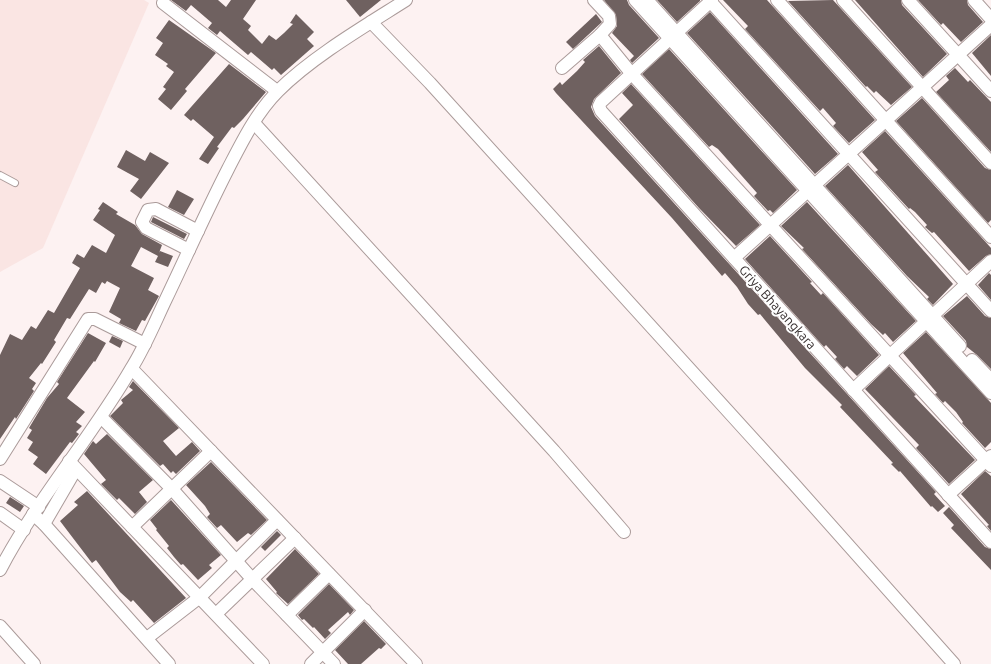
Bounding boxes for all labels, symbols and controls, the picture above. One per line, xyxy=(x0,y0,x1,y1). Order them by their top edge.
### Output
street label: Griya Bhayangkara xyxy=(737,262,819,352)

